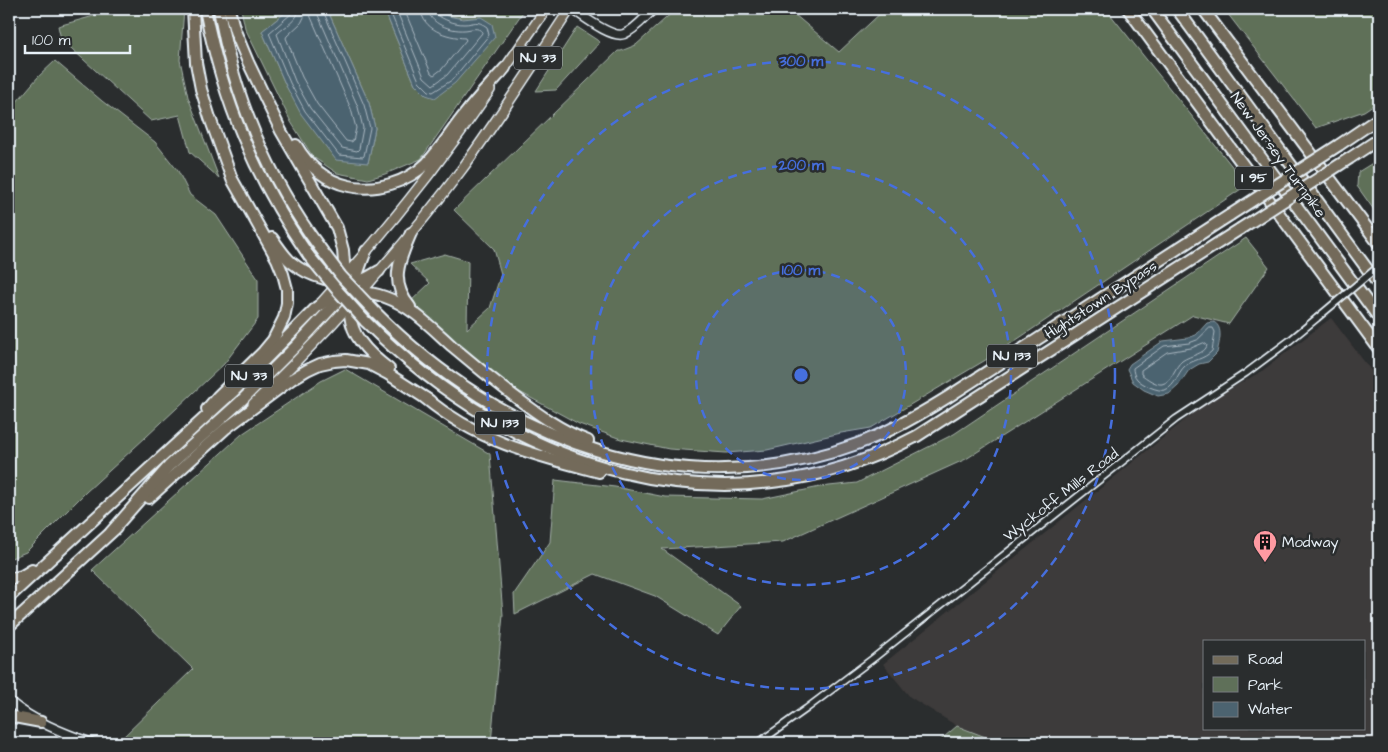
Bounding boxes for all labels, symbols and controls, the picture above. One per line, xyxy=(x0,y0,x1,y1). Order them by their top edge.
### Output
scale bar xyxy=(25,22,130,54)
text: 100 m xyxy=(32,30,71,51)
road number: NJ 33 xyxy=(514,46,562,70)
text: 300 m xyxy=(778,51,823,72)
street label: New Jersey Turnpike xyxy=(1224,88,1331,223)
text: 200 m xyxy=(777,155,824,176)
road number: I 95 xyxy=(1235,167,1273,190)
street label: Hightstown Bypass xyxy=(1041,255,1162,345)
text: 100 m xyxy=(782,260,821,281)
road number: NJ 133 xyxy=(987,344,1037,368)
road number: NJ 33 xyxy=(225,364,273,388)
centre of rings xyxy=(792,366,810,384)
road number: NJ 133 xyxy=(475,412,525,434)
street label: Wyckoff Mills Road xyxy=(999,443,1124,547)
building icon: Modway xyxy=(1252,529,1278,563)
place label: Modway xyxy=(1282,532,1339,554)
legend xyxy=(1203,640,1366,730)
text: Road xyxy=(1248,649,1283,670)
text: Park xyxy=(1248,675,1283,696)
text: Water xyxy=(1248,699,1292,720)

